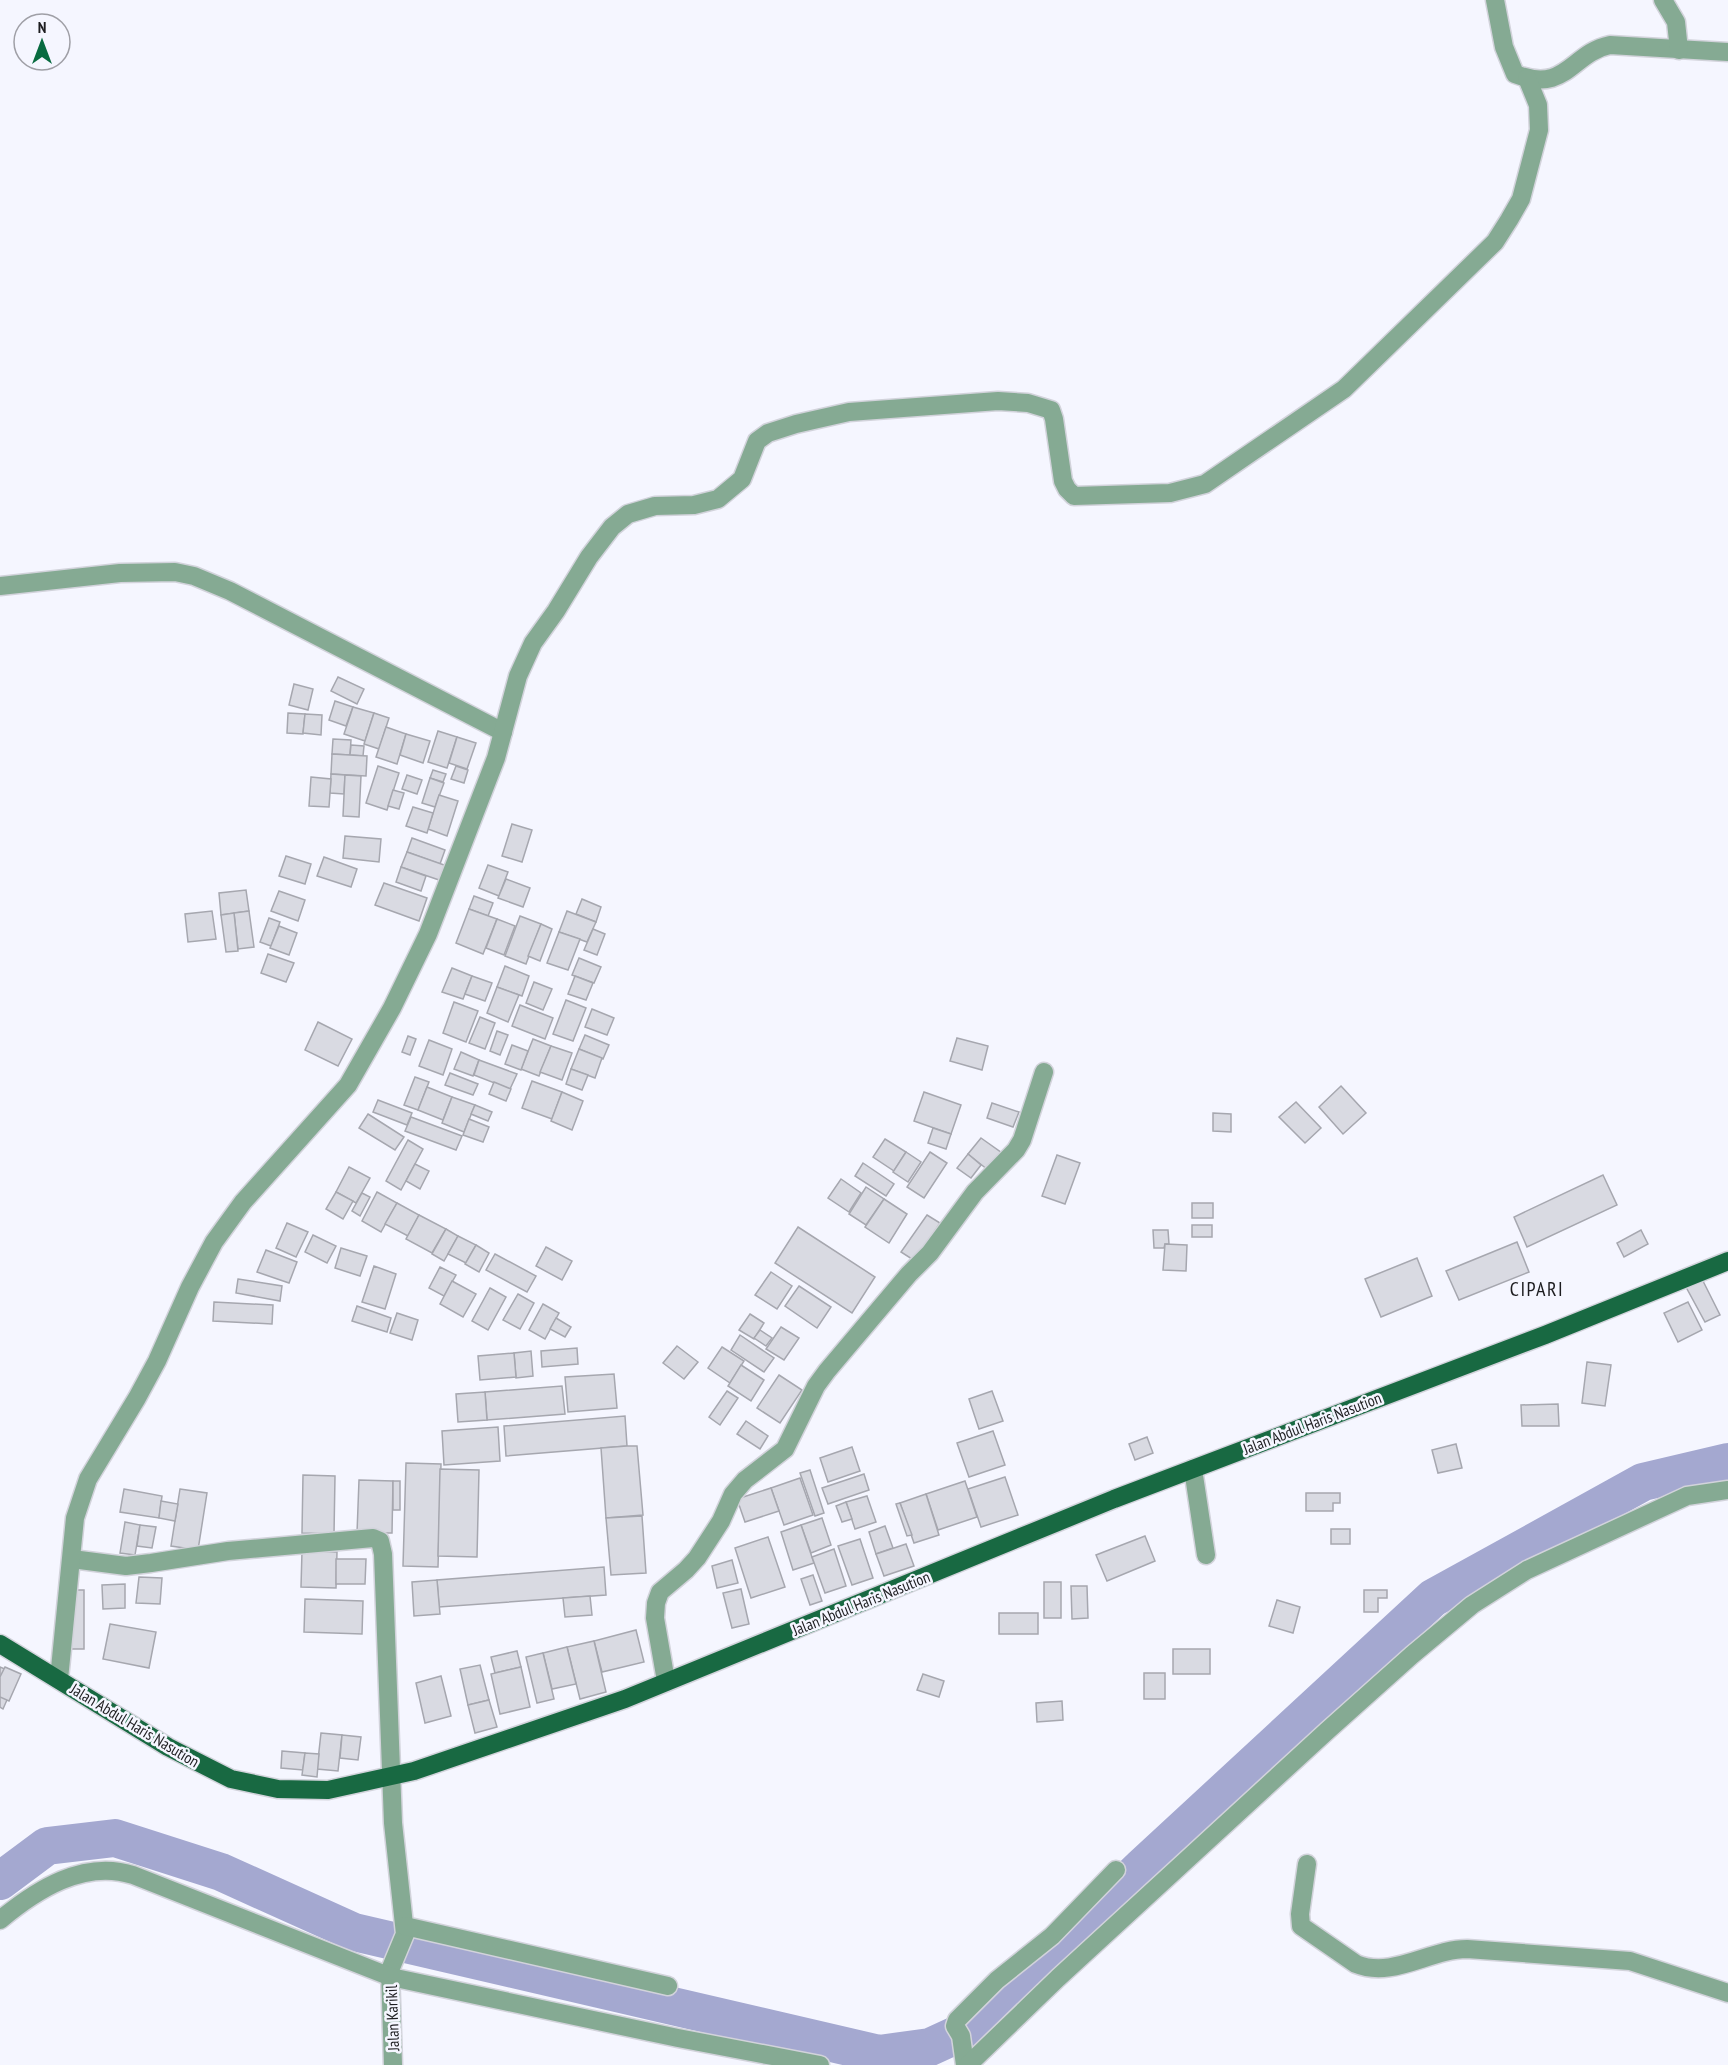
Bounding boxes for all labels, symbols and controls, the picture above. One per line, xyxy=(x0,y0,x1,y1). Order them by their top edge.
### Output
north arrow xyxy=(12,12,72,72)
text: N xyxy=(38,17,46,37)
district label: CIPARI xyxy=(1510,1276,1564,1302)
street label: Jalan Abdul Haris Nasution xyxy=(1239,1387,1384,1459)
street label: Jalan Abdul Haris Nasution xyxy=(788,1566,933,1640)
street label: Jalan Abdul Haris Nasution xyxy=(66,1678,203,1771)
street label: Jalan Karikil xyxy=(381,1984,403,2052)

